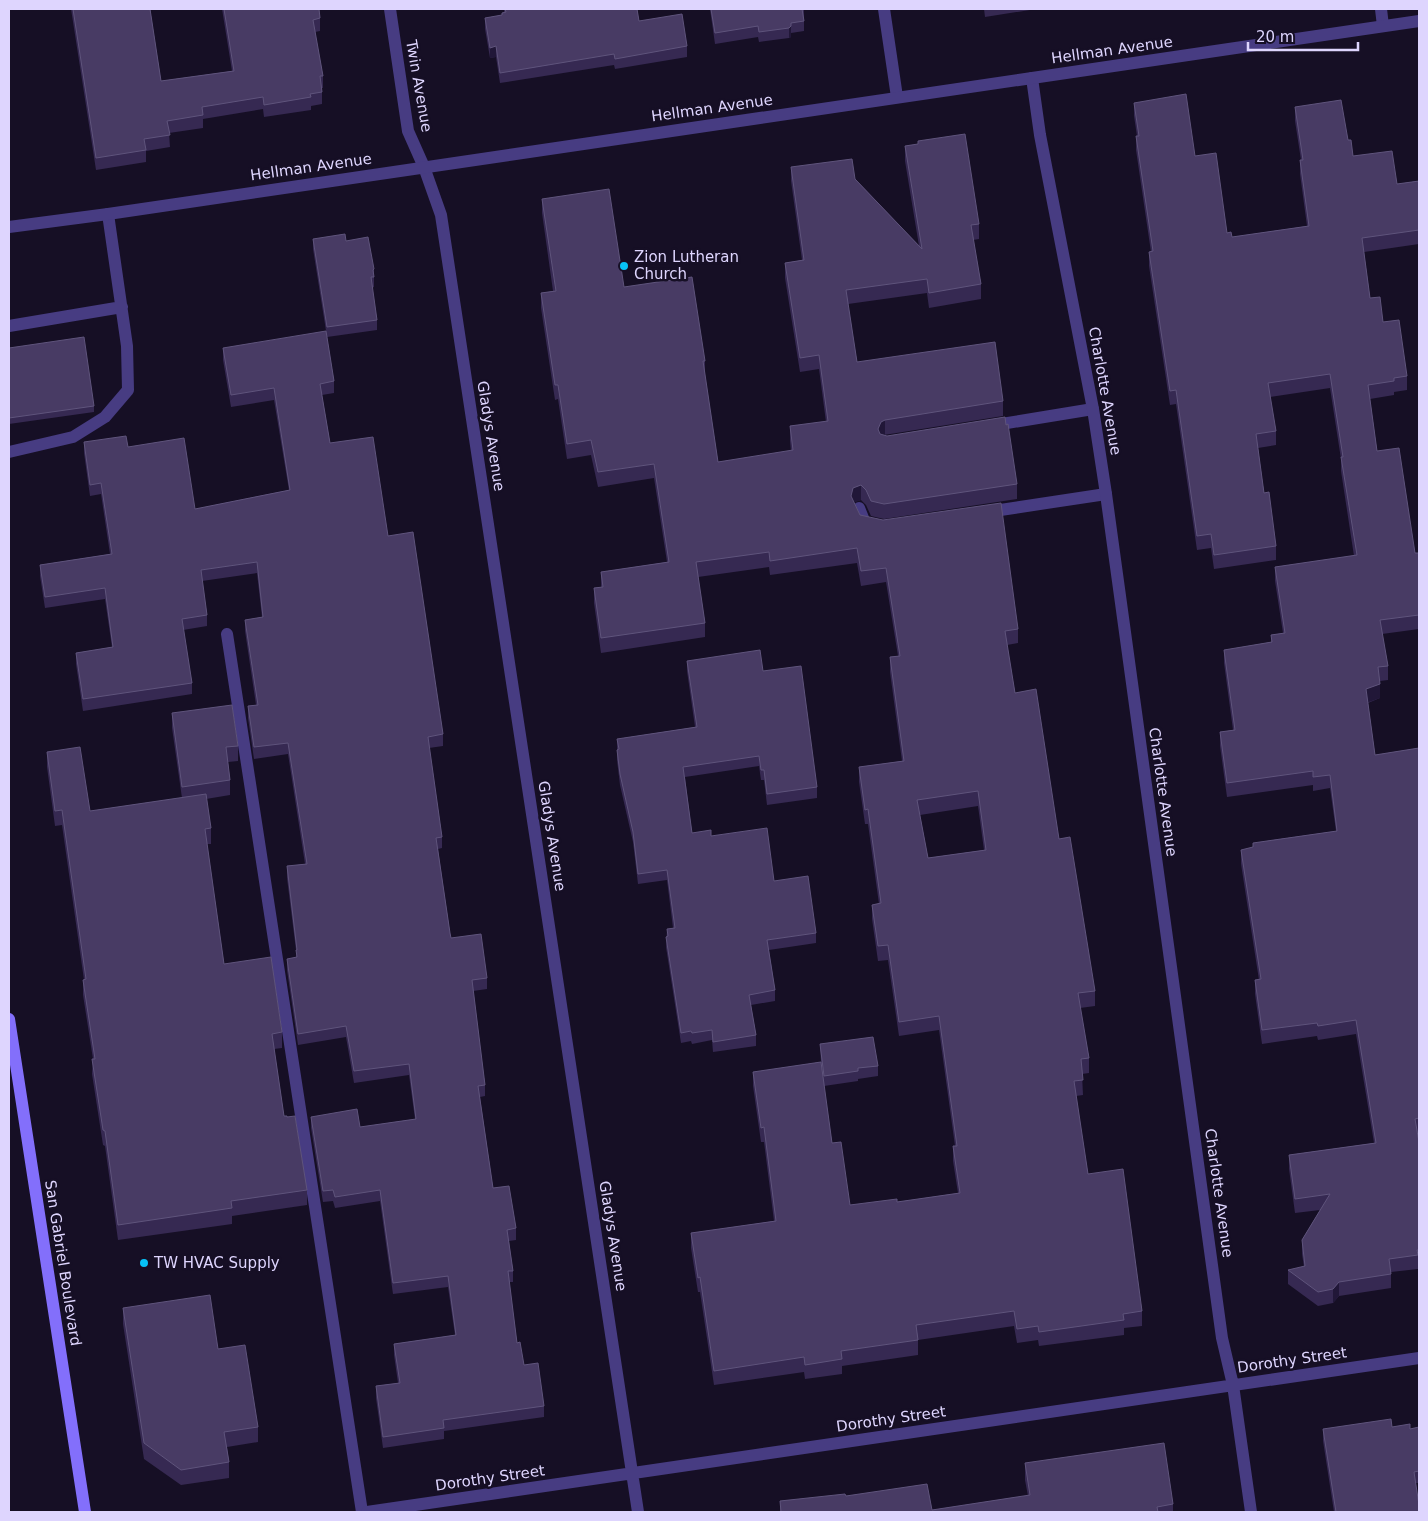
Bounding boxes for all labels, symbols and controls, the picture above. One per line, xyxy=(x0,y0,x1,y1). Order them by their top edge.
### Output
scale bar xyxy=(1248,20,1358,52)
text: 20 m xyxy=(1256,28,1294,46)
street label: Hellman Avenue xyxy=(1050,33,1174,67)
street label: Twin Avenue xyxy=(402,38,436,133)
street label: Hellman Avenue xyxy=(650,91,774,125)
street label: Hellman Avenue xyxy=(249,150,373,184)
place label: Zion Lutheran Church xyxy=(634,248,739,283)
marker: Zion Lutheran Church xyxy=(618,260,630,272)
street label: Charlotte Avenue xyxy=(1085,325,1125,457)
street label: Gladys Avenue xyxy=(473,379,509,493)
street label: Charlotte Avenue xyxy=(1145,726,1181,858)
street label: Gladys Avenue xyxy=(534,779,570,893)
street label: Charlotte Avenue xyxy=(1201,1127,1237,1259)
street label: San Gabriel Boulevard xyxy=(41,1179,85,1347)
street label: Gladys Avenue xyxy=(595,1179,631,1293)
place label: TW HVAC Supply xyxy=(153,1254,280,1272)
marker: TW HVAC Supply xyxy=(138,1257,150,1269)
street label: Dorothy Street xyxy=(1236,1343,1348,1377)
street label: Dorothy Street xyxy=(835,1402,947,1436)
street label: Dorothy Street xyxy=(434,1461,546,1495)

